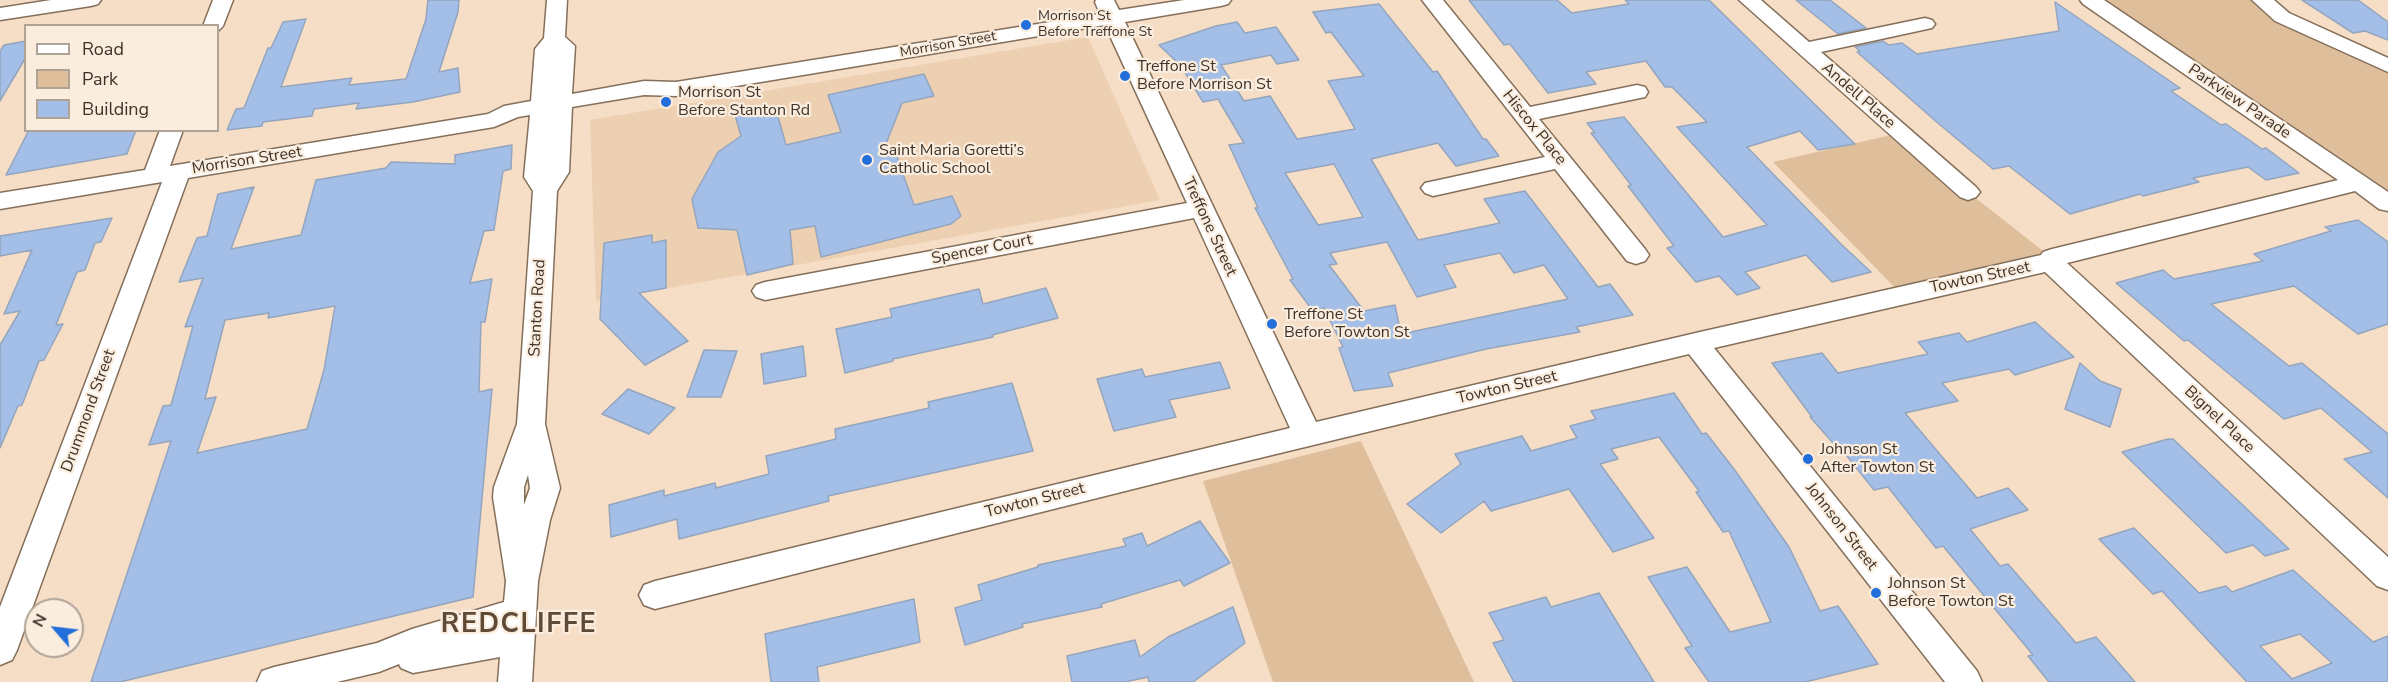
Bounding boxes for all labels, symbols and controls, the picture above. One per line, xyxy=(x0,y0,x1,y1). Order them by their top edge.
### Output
place label: Morrison St Before Treffone St xyxy=(1038,9,1152,42)
marker: Morrison St Before Treffone St xyxy=(1019,18,1033,32)
legend xyxy=(24,24,219,132)
street label: Morrison Street xyxy=(899,28,997,62)
text: Road xyxy=(82,37,124,61)
place label: Treffone St Before Morrison St xyxy=(1137,57,1272,95)
street label: Andell Place xyxy=(1817,59,1899,133)
street label: Parkview Parade xyxy=(2184,61,2294,143)
text: Park xyxy=(82,67,118,91)
marker: Treffone St Before Morrison St xyxy=(1118,69,1132,83)
place label: Morrison St Before Stanton Rd xyxy=(678,83,810,121)
street label: Hiscox Place xyxy=(1498,87,1570,169)
marker: Morrison St Before Stanton Rd xyxy=(659,95,673,109)
text: Building xyxy=(82,97,149,121)
place label: Saint Maria Goretti’s Catholic School xyxy=(879,141,1024,179)
street label: Morrison Street xyxy=(191,143,303,179)
marker: Saint Maria Goretti’s Catholic School xyxy=(860,153,874,167)
street label: Treffone Street xyxy=(1178,174,1240,280)
street label: Spencer Court xyxy=(930,231,1034,269)
street label: Towton Street xyxy=(1928,258,2032,298)
street label: Stanton Road xyxy=(526,259,550,357)
place label: Treffone St Before Towton St xyxy=(1284,305,1409,343)
marker: Treffone St Before Towton St xyxy=(1265,317,1279,331)
street label: Drummond Street xyxy=(58,347,120,475)
street label: Towton Street xyxy=(1455,367,1559,409)
street label: Bignel Place xyxy=(2180,382,2258,458)
place label: Johnson St After Towton St xyxy=(1820,440,1934,478)
marker: Johnson St After Towton St xyxy=(1801,452,1815,466)
street label: Towton Street xyxy=(983,479,1087,523)
street label: Johnson Street xyxy=(1801,479,1881,575)
place label: Johnson St Before Towton St xyxy=(1888,574,2013,612)
marker: Johnson St Before Towton St xyxy=(1869,586,1883,600)
north arrow xyxy=(24,598,84,658)
district label: REDCLIFFE xyxy=(441,609,597,641)
text: N xyxy=(27,610,52,631)

